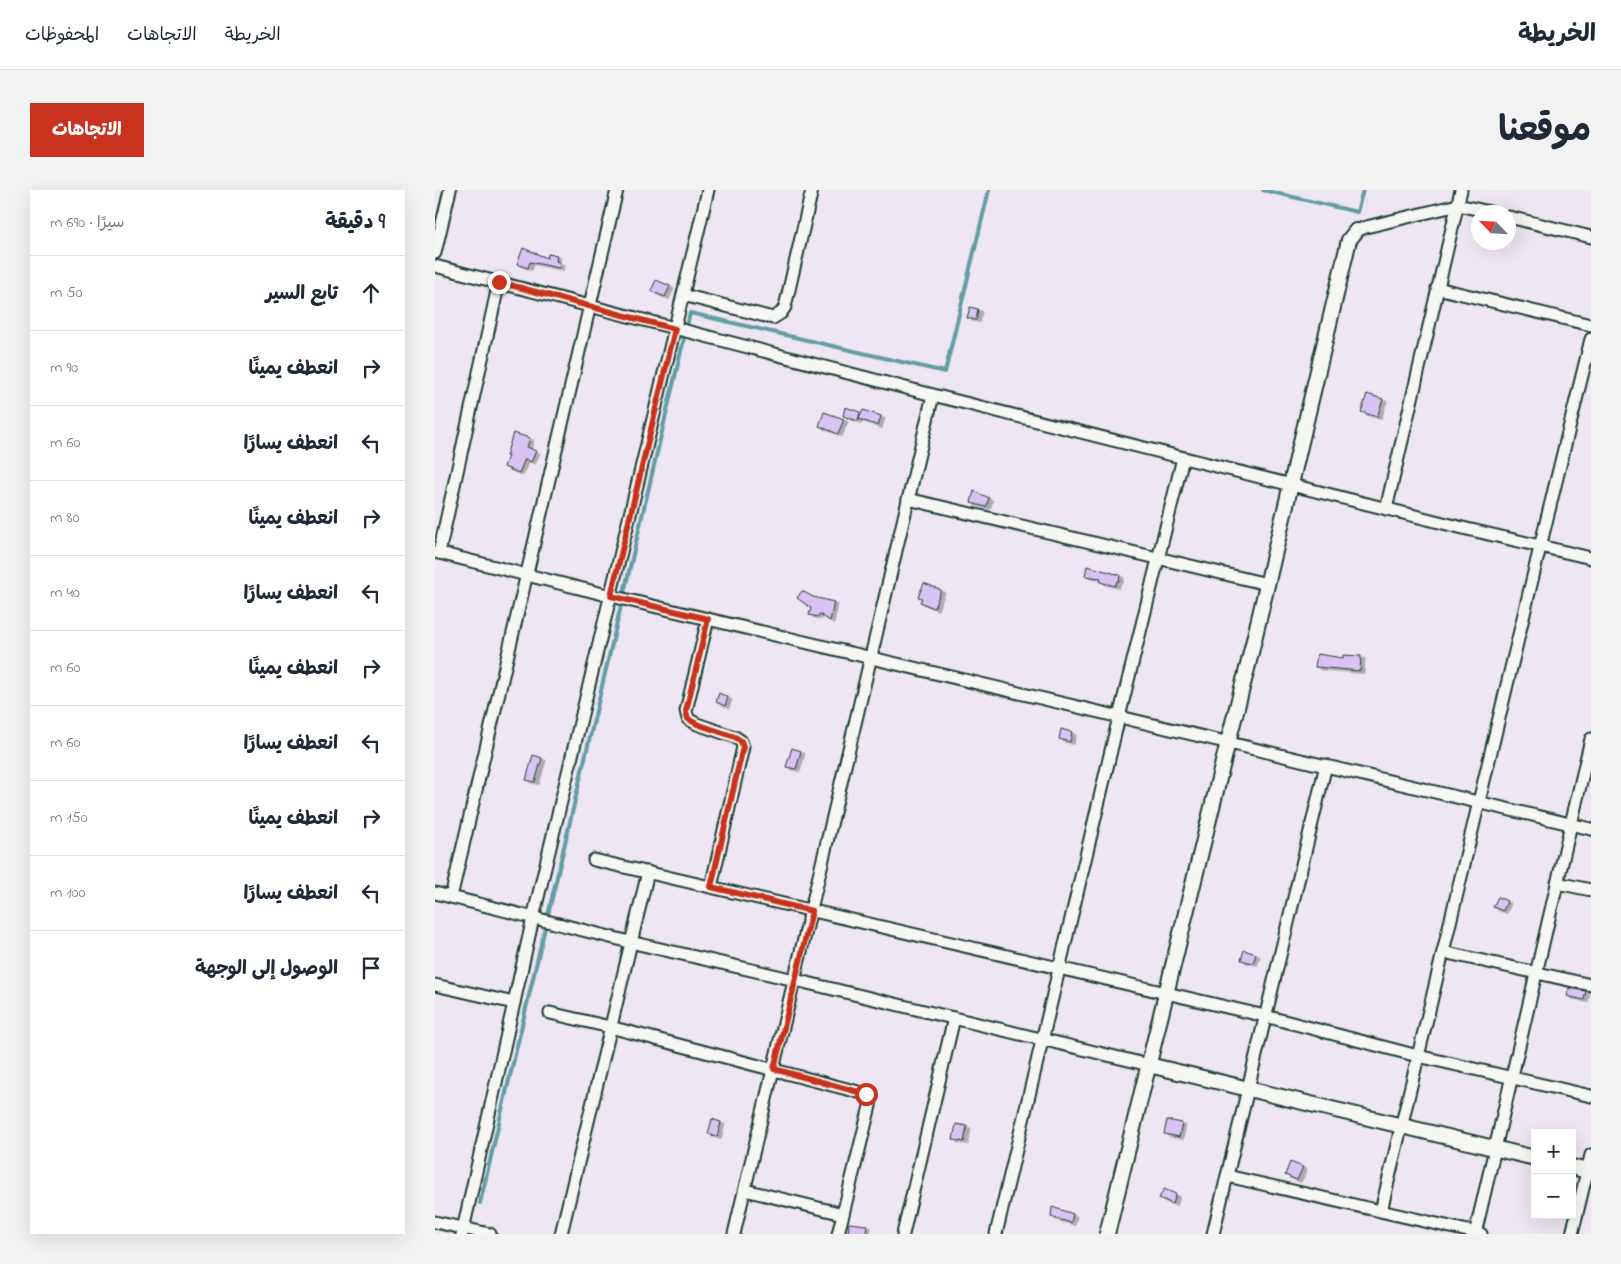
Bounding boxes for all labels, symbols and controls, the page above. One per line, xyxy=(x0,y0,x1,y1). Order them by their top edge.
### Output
text: الخريطة xyxy=(1518,18,1596,53)
text: المحفوظات xyxy=(25,23,99,49)
text: الاتجاهات xyxy=(127,23,197,49)
text: الخريطة xyxy=(225,23,281,49)
button: الاتجاهات xyxy=(30,103,144,157)
text: موقعنا xyxy=(1498,106,1591,157)
north arrow xyxy=(1471,205,1516,250)
text: 9 دقيقة xyxy=(325,208,385,238)
text: سيرًا · 690 m xyxy=(50,211,124,235)
route end xyxy=(488,271,511,294)
icon: ahead xyxy=(357,279,385,307)
text: 50 m xyxy=(50,281,83,305)
text: تابع السير xyxy=(266,281,338,308)
icon: right xyxy=(357,354,385,382)
text: 90 m xyxy=(50,356,78,380)
text: انعطف يمينًا xyxy=(248,356,338,383)
icon: left xyxy=(357,429,385,457)
text: 60 m xyxy=(50,431,80,455)
text: انعطف يسارًا xyxy=(243,431,338,458)
icon: right xyxy=(357,504,385,532)
text: 80 m xyxy=(50,506,79,530)
text: انعطف يمينًا xyxy=(248,506,338,533)
icon: left xyxy=(357,579,385,607)
text: 40 m xyxy=(50,581,80,605)
text: انعطف يسارًا xyxy=(243,581,338,608)
icon: right xyxy=(357,654,385,682)
text: 60 m xyxy=(50,656,80,680)
text: انعطف يمينًا xyxy=(248,656,338,683)
icon: left xyxy=(357,729,385,757)
text: 60 m xyxy=(50,731,80,755)
text: انعطف يسارًا xyxy=(243,731,338,758)
icon: right xyxy=(357,804,385,832)
text: 150 m xyxy=(50,806,88,830)
text: انعطف يمينًا xyxy=(248,806,338,833)
icon: left xyxy=(357,879,385,907)
text: 100 m xyxy=(50,881,85,905)
text: انعطف يسارًا xyxy=(243,881,338,908)
icon: arrive xyxy=(357,954,385,982)
text: الوصول إلى الوجهة xyxy=(195,956,338,983)
route start xyxy=(855,1083,878,1106)
map controls xyxy=(1531,1129,1576,1219)
button: + xyxy=(1531,1129,1576,1174)
button: − xyxy=(1531,1174,1576,1219)

